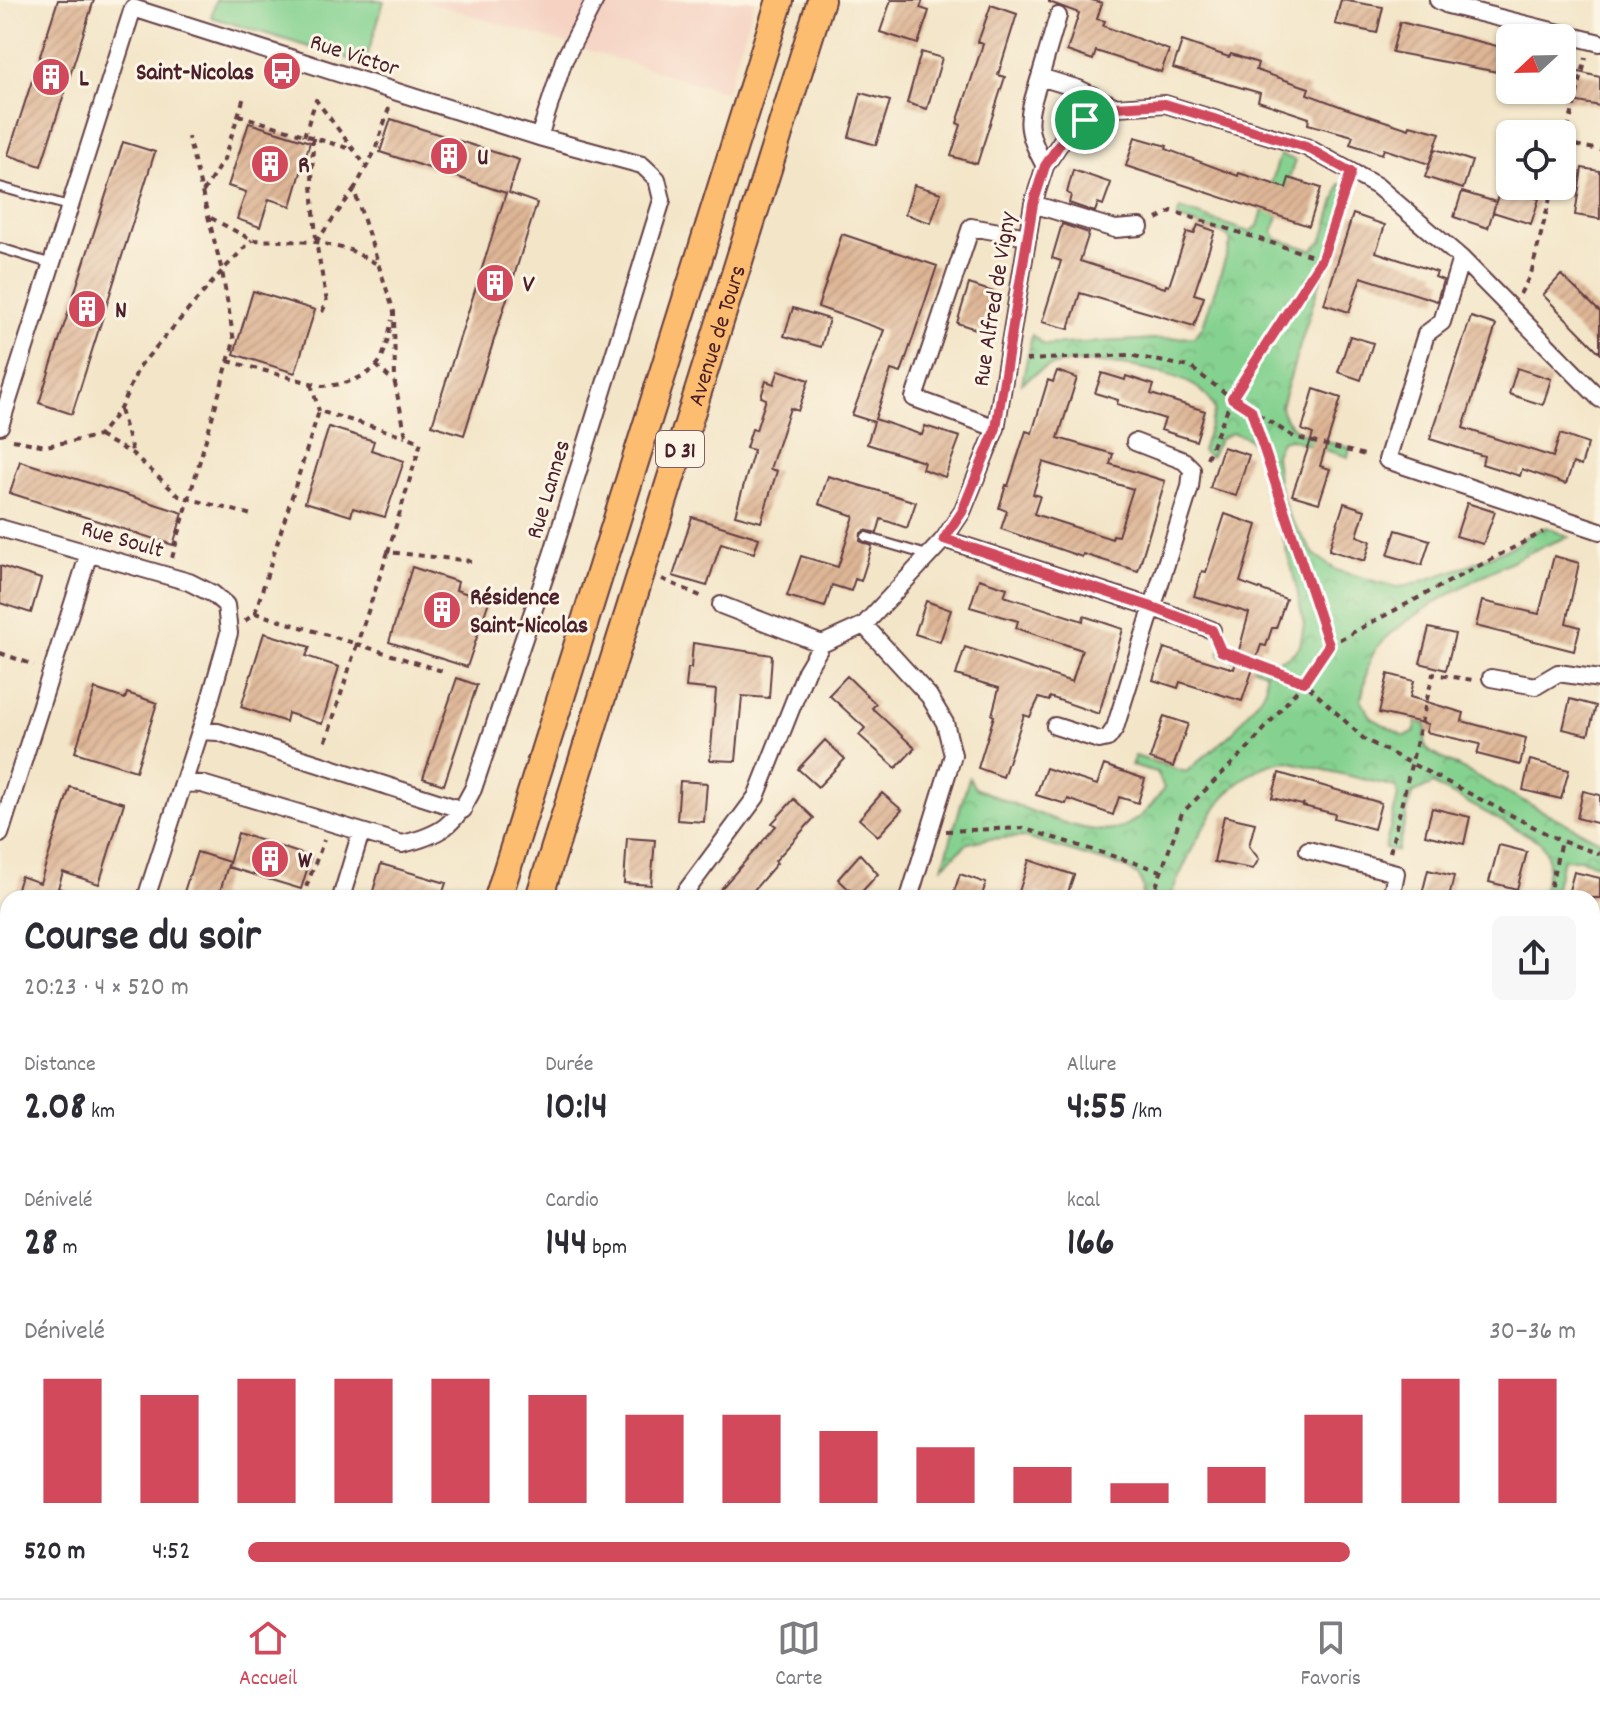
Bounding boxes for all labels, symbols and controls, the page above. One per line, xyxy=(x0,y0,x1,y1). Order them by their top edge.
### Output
north arrow xyxy=(1496,24,1576,104)
map controls xyxy=(1496,24,1576,200)
street label: Rue Victor xyxy=(305,26,403,87)
bus stop icon: Saint-Nicolas xyxy=(261,50,303,92)
building icon: L xyxy=(30,56,72,98)
place label: Saint-Nicolas xyxy=(136,57,254,91)
place label: L xyxy=(79,63,89,97)
pin xyxy=(1051,86,1119,154)
icon: arrive xyxy=(1063,98,1107,142)
button: locate xyxy=(1496,120,1576,200)
building icon: U xyxy=(428,135,470,177)
place label: U xyxy=(477,142,489,176)
building icon: R xyxy=(249,143,291,185)
place label: R xyxy=(298,150,310,184)
street label: Rue Alfred de Vigny xyxy=(965,209,1027,389)
street label: Avenue de Tours xyxy=(681,261,757,411)
building icon: V xyxy=(474,262,516,304)
place label: V xyxy=(523,269,535,303)
building icon: N xyxy=(66,288,108,330)
place label: N xyxy=(115,295,127,329)
road number: D 31 xyxy=(656,431,704,467)
street label: Rue Lannes xyxy=(519,436,581,544)
street label: Rue Soult xyxy=(77,513,167,569)
place label: Résidence Saint-Nicolas xyxy=(470,582,588,644)
building icon: Résidence Saint-Nicolas xyxy=(421,589,463,631)
building icon: W xyxy=(249,838,291,880)
place label: W xyxy=(298,845,313,879)
text: Course du soir xyxy=(24,908,261,971)
button: share xyxy=(1492,916,1576,1000)
text: 20:23 · 4 × 520 m xyxy=(24,970,189,1007)
text: Distance xyxy=(24,1050,96,1081)
text: Durée xyxy=(545,1050,594,1081)
text: Allure xyxy=(1067,1050,1116,1081)
text: 2.08 xyxy=(24,1081,86,1138)
text: 10:14 xyxy=(545,1081,608,1138)
text: 4:55 xyxy=(1067,1081,1127,1138)
text: km xyxy=(86,1097,115,1128)
text: /km xyxy=(1127,1097,1162,1128)
text: Dénivelé xyxy=(24,1186,93,1217)
text: Cardio xyxy=(545,1186,599,1217)
text: kcal xyxy=(1067,1186,1100,1217)
text: 28 xyxy=(24,1217,58,1274)
text: 144 xyxy=(545,1217,587,1274)
text: 166 xyxy=(1067,1217,1115,1274)
text: m xyxy=(58,1233,78,1264)
text: bpm xyxy=(587,1233,627,1264)
text: Dénivelé xyxy=(24,1314,105,1351)
text: 30–36 m xyxy=(1489,1314,1576,1351)
text: 520 m xyxy=(24,1534,85,1571)
text: 4:52 xyxy=(152,1534,191,1571)
tab: Accueil xyxy=(239,1616,297,1695)
tab: Carte xyxy=(775,1616,822,1695)
tab: Favoris xyxy=(1300,1616,1361,1695)

